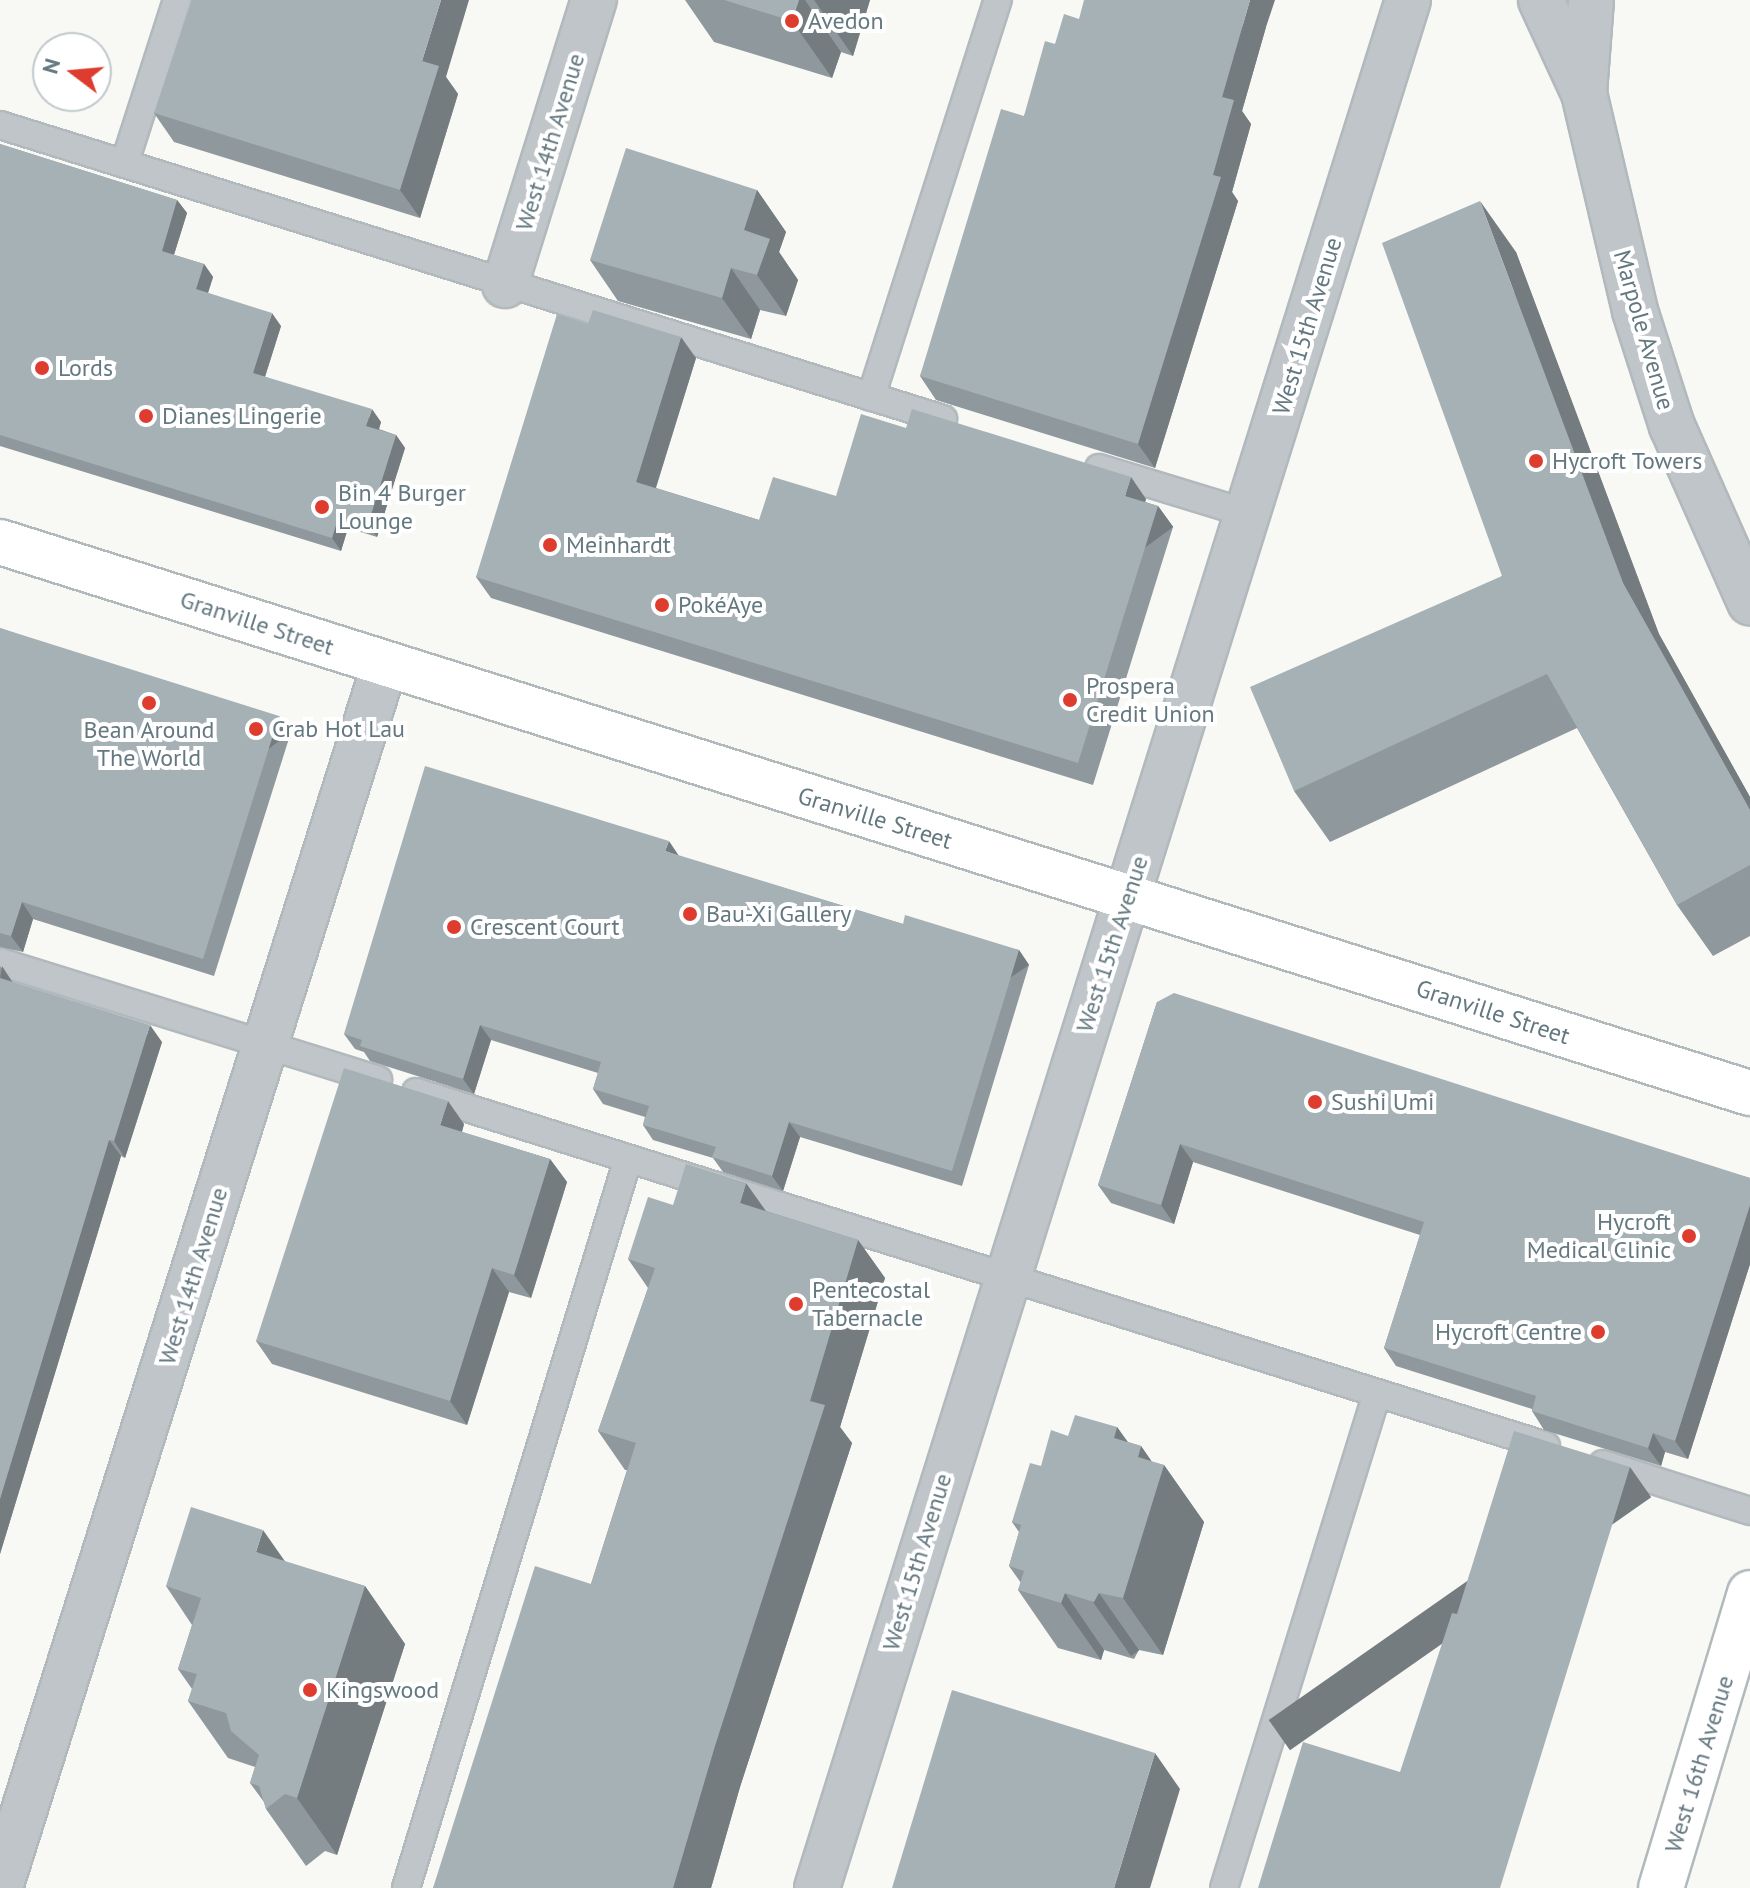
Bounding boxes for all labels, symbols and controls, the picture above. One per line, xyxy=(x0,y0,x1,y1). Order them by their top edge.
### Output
place label: Avedon xyxy=(808,7,884,35)
marker: Avedon xyxy=(783,12,801,30)
north arrow xyxy=(32,32,112,112)
street label: West 14th Avenue xyxy=(509,50,591,234)
text: N xyxy=(35,55,66,77)
street label: West 15th Avenue xyxy=(1266,234,1348,418)
street label: Marpole Avenue xyxy=(1607,247,1681,413)
place label: Lords xyxy=(58,354,113,382)
marker: Lords xyxy=(33,359,51,377)
place label: Dianes Lingerie xyxy=(162,402,322,430)
marker: Dianes Lingerie xyxy=(137,407,155,425)
place label: Hycroft Towers xyxy=(1552,447,1703,475)
marker: Hycroft Towers xyxy=(1527,452,1545,470)
place label: Bin 4 Burger Lounge xyxy=(338,479,466,535)
marker: Bin 4 Burger Lounge xyxy=(313,498,331,516)
place label: Meinhardt xyxy=(566,531,671,559)
marker: Meinhardt xyxy=(541,536,559,554)
street label: Granville Street xyxy=(177,585,337,661)
place label: PokéAye xyxy=(678,591,763,619)
marker: PokéAye xyxy=(653,596,671,614)
place label: Prospera Credit Union xyxy=(1086,672,1215,728)
marker: Prospera Credit Union xyxy=(1061,691,1079,709)
marker: Bean Around The World xyxy=(140,694,158,712)
place label: Crab Hot Lau xyxy=(272,715,405,743)
place label: Bean Around The World xyxy=(83,716,215,772)
marker: Crab Hot Lau xyxy=(247,720,265,738)
street label: Granville Street xyxy=(794,781,956,855)
street label: West 15th Avenue xyxy=(1070,852,1154,1036)
place label: Bau-Xi Gallery xyxy=(706,900,851,928)
marker: Bau-Xi Gallery xyxy=(681,905,699,923)
place label: Crescent Court xyxy=(470,913,620,941)
marker: Crescent Court xyxy=(445,918,463,936)
street label: Granville Street xyxy=(1413,974,1573,1050)
place label: Sushi Umi xyxy=(1331,1088,1434,1116)
marker: Sushi Umi xyxy=(1306,1093,1324,1111)
street label: West 14th Avenue xyxy=(152,1184,234,1368)
place label: Hycroft Medical Clinic xyxy=(1527,1208,1671,1264)
marker: Hycroft Medical Clinic xyxy=(1678,1225,1700,1247)
place label: Pentecostal Tabernacle xyxy=(812,1276,930,1332)
marker: Pentecostal Tabernacle xyxy=(787,1295,805,1313)
place label: Hycroft Centre xyxy=(1435,1318,1582,1346)
marker: Hycroft Centre xyxy=(1589,1323,1607,1341)
street label: West 15th Avenue xyxy=(876,1470,958,1654)
street label: West 16th Avenue xyxy=(1658,1672,1740,1856)
place label: Kingswood xyxy=(326,1676,439,1704)
marker: Kingswood xyxy=(301,1681,319,1699)

